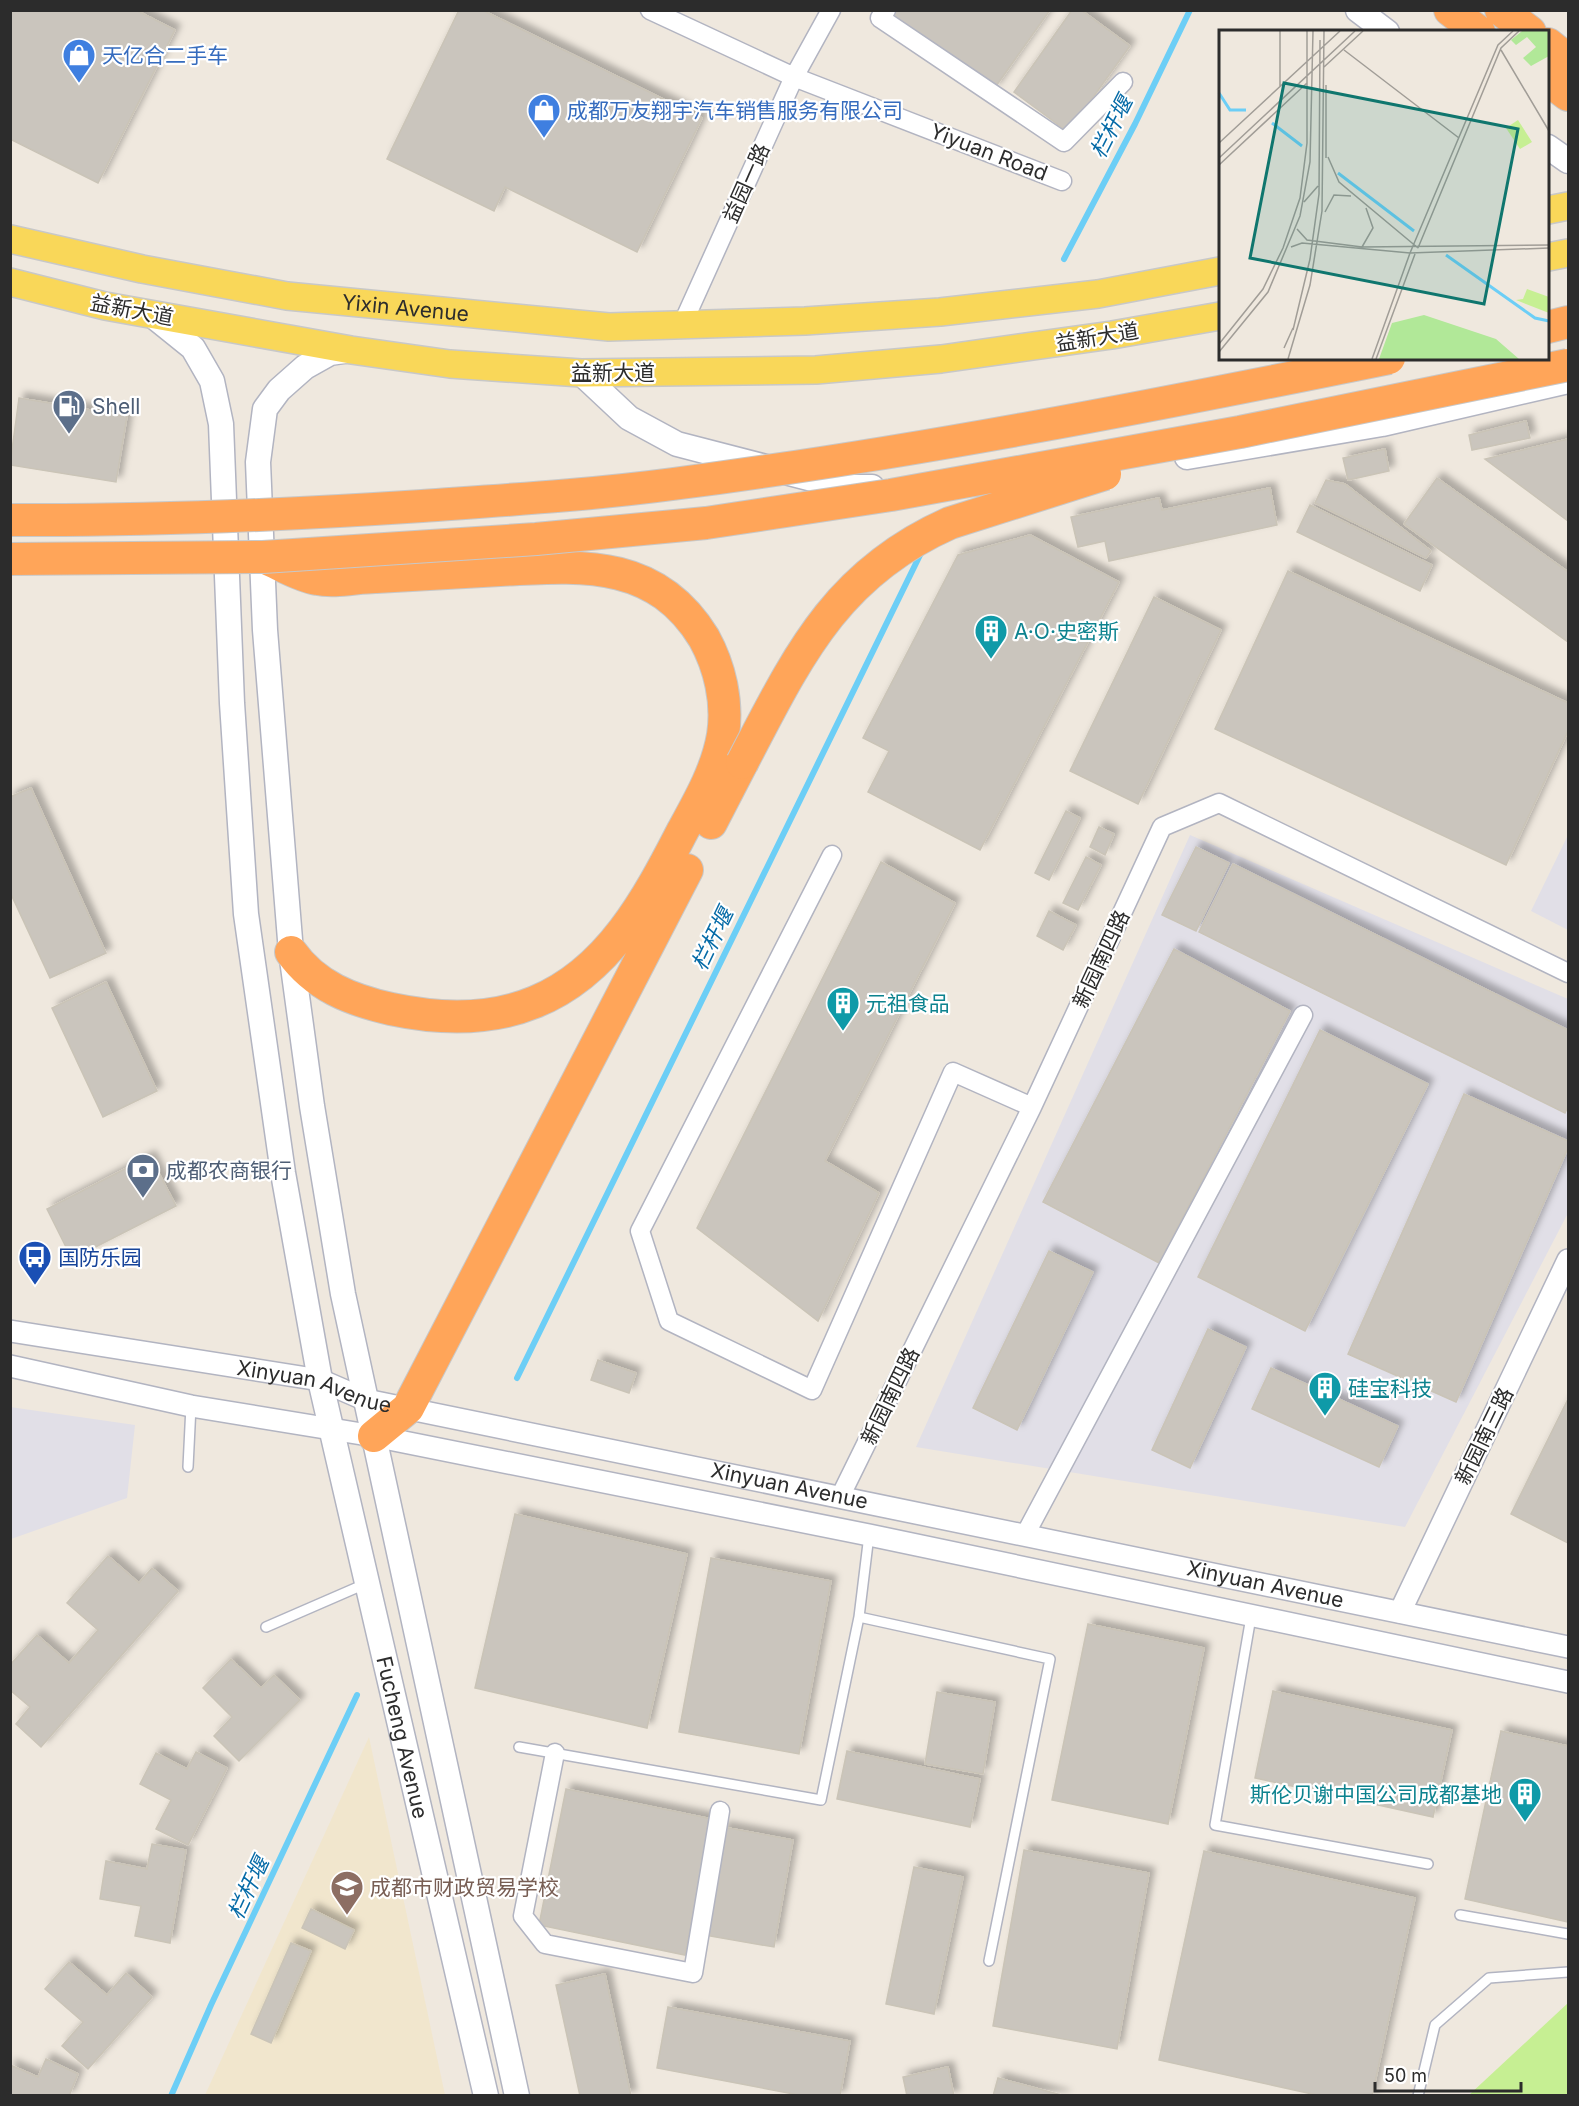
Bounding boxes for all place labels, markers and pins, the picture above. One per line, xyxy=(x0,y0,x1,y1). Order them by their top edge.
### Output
shop icon: 天亿合二手车 xyxy=(61,37,97,84)
place label: 天亿合二手车 xyxy=(102,43,228,68)
shop icon: 成都万友翔宇汽车销售服务有限公司 xyxy=(526,92,562,139)
place label: 成都万友翔宇汽车销售服务有限公司 xyxy=(567,98,903,123)
fuel station icon: Shell xyxy=(51,388,87,435)
place label: Shell xyxy=(92,394,140,419)
building icon: A·O·史密斯 xyxy=(973,613,1009,660)
place label: A·O·史密斯 xyxy=(1014,619,1119,644)
building icon: 元祖食品 xyxy=(825,985,861,1032)
place label: 元祖食品 xyxy=(866,991,950,1016)
bank icon: 成都农商银行 xyxy=(125,1152,161,1199)
place label: 成都农商银行 xyxy=(166,1158,292,1183)
bus stop icon: 国防乐园 xyxy=(17,1239,53,1286)
place label: 国防乐园 xyxy=(58,1245,142,1270)
building icon: 硅宝科技 xyxy=(1307,1370,1343,1417)
place label: 硅宝科技 xyxy=(1348,1376,1432,1401)
building icon: 斯伦贝谢中国公司成都基地 xyxy=(1507,1776,1543,1823)
place label: 斯伦贝谢中国公司成都基地 xyxy=(1250,1782,1502,1807)
school or university icon: 成都市财政贸易学校 xyxy=(329,1869,365,1916)
place label: 成都市财政贸易学校 xyxy=(370,1875,559,1900)

